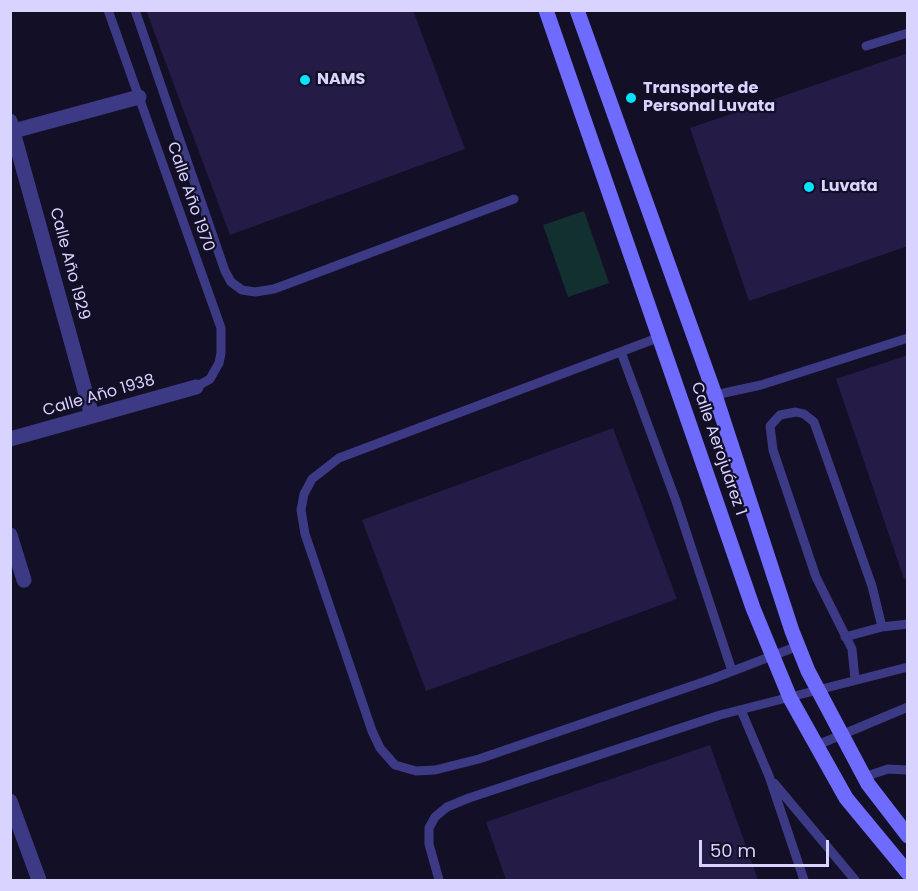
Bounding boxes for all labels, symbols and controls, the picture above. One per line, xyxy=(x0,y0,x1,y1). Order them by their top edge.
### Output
place label: NAMS xyxy=(317,70,365,90)
marker: NAMS xyxy=(298,73,312,87)
place label: Transporte de Personal Luvata xyxy=(643,79,775,117)
marker: Transporte de Personal Luvata xyxy=(624,91,638,105)
street label: Calle Año 1970 xyxy=(162,140,218,254)
place label: Luvata xyxy=(821,177,878,197)
marker: Luvata xyxy=(802,180,816,194)
street label: Calle Año 1929 xyxy=(45,206,93,322)
street label: Calle Año 1938 xyxy=(41,371,157,421)
street label: Calle Aerojuárez 1 xyxy=(686,380,750,518)
scale bar xyxy=(702,828,832,866)
text: 50 m xyxy=(710,838,756,863)

